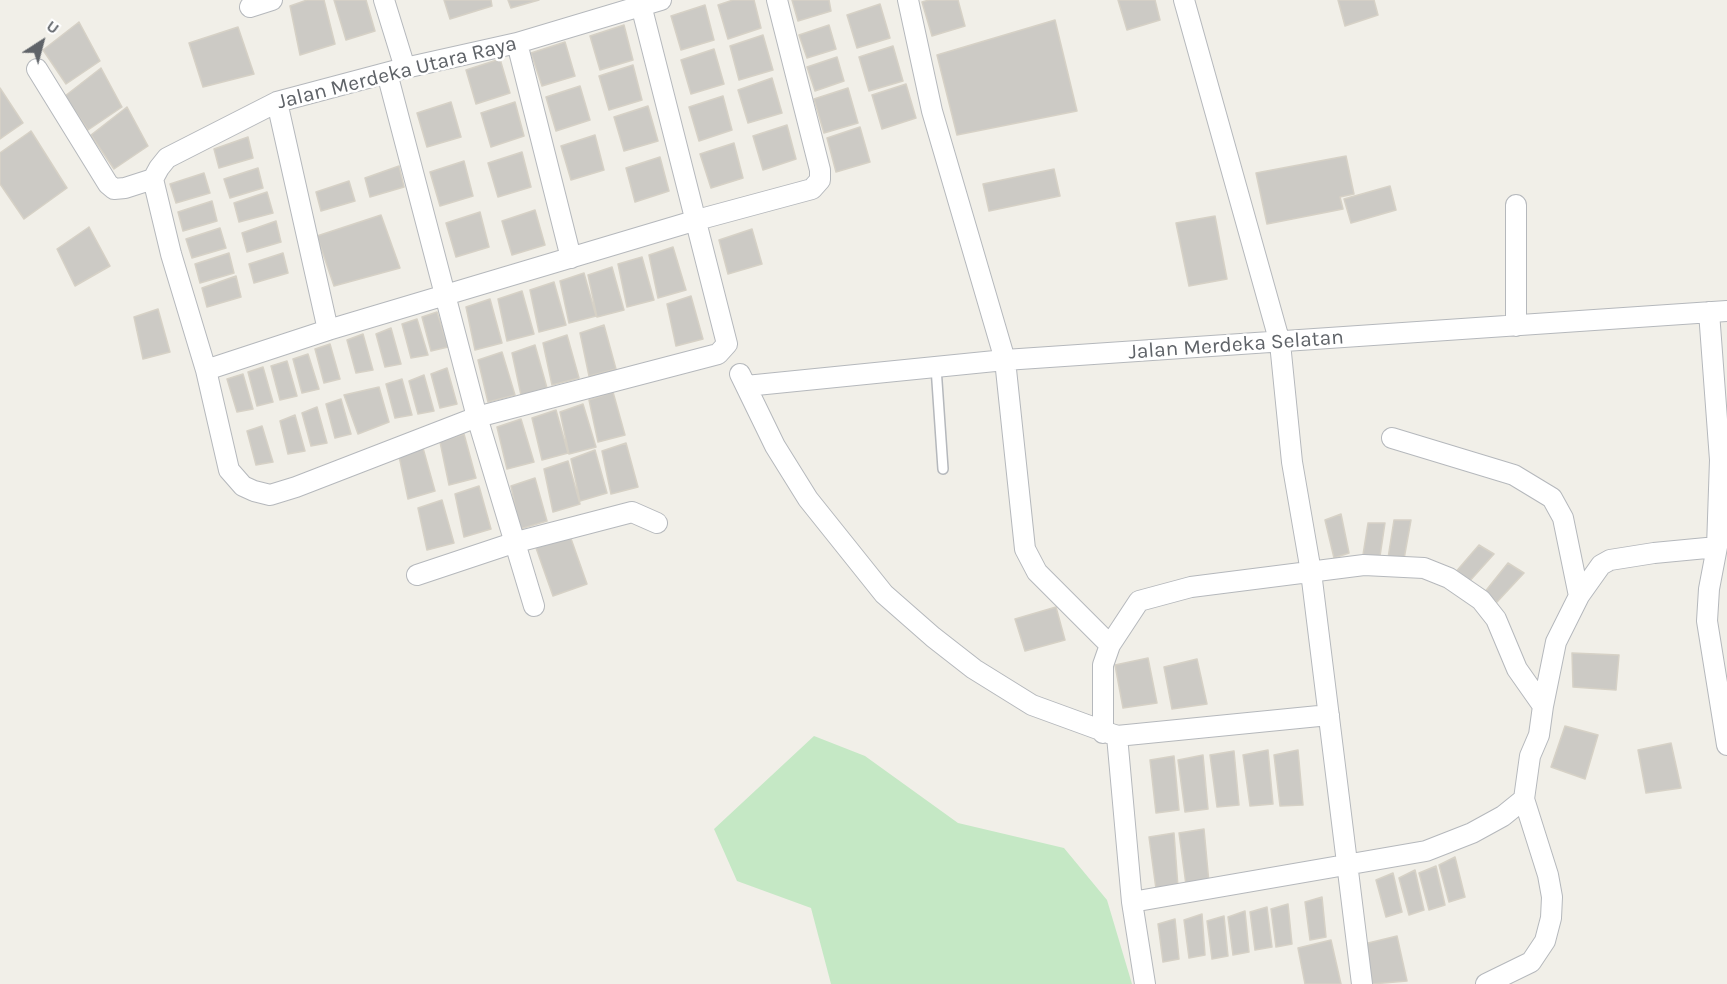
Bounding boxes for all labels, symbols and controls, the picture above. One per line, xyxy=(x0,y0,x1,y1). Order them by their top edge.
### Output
north arrow xyxy=(12,12,72,72)
text: U xyxy=(43,16,63,38)
street label: Jalan Merdeka Utara Raya xyxy=(275,31,519,115)
street label: Jalan Merdeka Selatan xyxy=(1127,325,1345,365)

